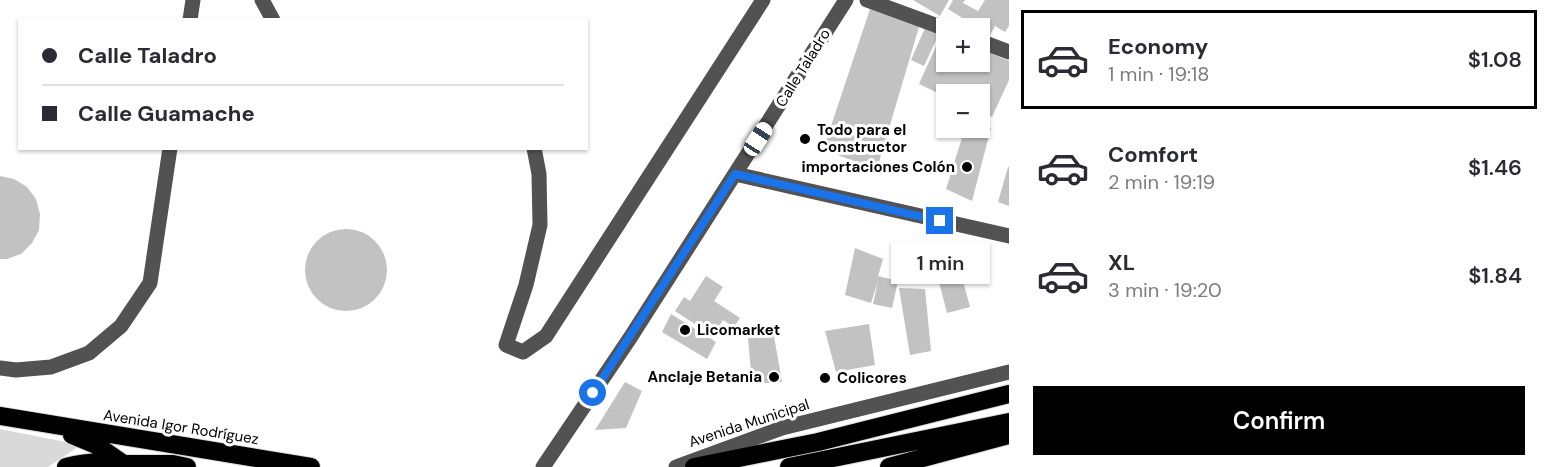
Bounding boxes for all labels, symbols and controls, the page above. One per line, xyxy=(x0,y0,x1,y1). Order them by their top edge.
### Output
map controls xyxy=(936,18,990,138)
button: + xyxy=(936,18,990,72)
street label: Calle Taladro xyxy=(771,25,835,111)
text: Economy xyxy=(1108,32,1208,61)
icon: car xyxy=(1036,33,1090,87)
text: Calle Taladro xyxy=(78,41,217,70)
text: $1.08 xyxy=(1468,45,1522,74)
text: 1 min · 19:18 xyxy=(1108,61,1210,87)
button: − xyxy=(936,84,990,138)
text: Calle Guamache xyxy=(78,99,255,128)
car xyxy=(741,119,775,159)
place label: Todo para el Constructor xyxy=(817,120,907,157)
marker: Todo para el Constructor xyxy=(798,132,812,146)
text: Comfort xyxy=(1108,140,1198,169)
icon: car xyxy=(1036,141,1090,195)
text: $1.46 xyxy=(1468,153,1522,182)
place label: importaciones Colón xyxy=(802,157,955,177)
marker: importaciones Colón xyxy=(960,160,974,174)
text: 2 min · 19:19 xyxy=(1108,169,1215,195)
route end xyxy=(926,207,953,234)
callout: 1 min xyxy=(890,242,990,284)
text: XL xyxy=(1108,248,1135,277)
icon: car xyxy=(1036,249,1090,303)
text: 1 min xyxy=(917,250,964,276)
text: $1.84 xyxy=(1468,261,1522,290)
text: 3 min · 19:20 xyxy=(1108,277,1222,303)
place label: Licomarket xyxy=(697,320,780,340)
marker: Licomarket xyxy=(678,323,692,337)
place label: Anclaje Betania xyxy=(648,367,762,387)
place label: Colicores xyxy=(837,368,907,388)
marker: Anclaje Betania xyxy=(767,370,781,384)
marker: Colicores xyxy=(818,371,832,385)
route start xyxy=(579,379,606,406)
button: Confirm xyxy=(1033,386,1525,455)
street label: Avenida Municipal xyxy=(686,394,812,452)
street label: Avenida Igor Rodríguez xyxy=(102,405,260,449)

